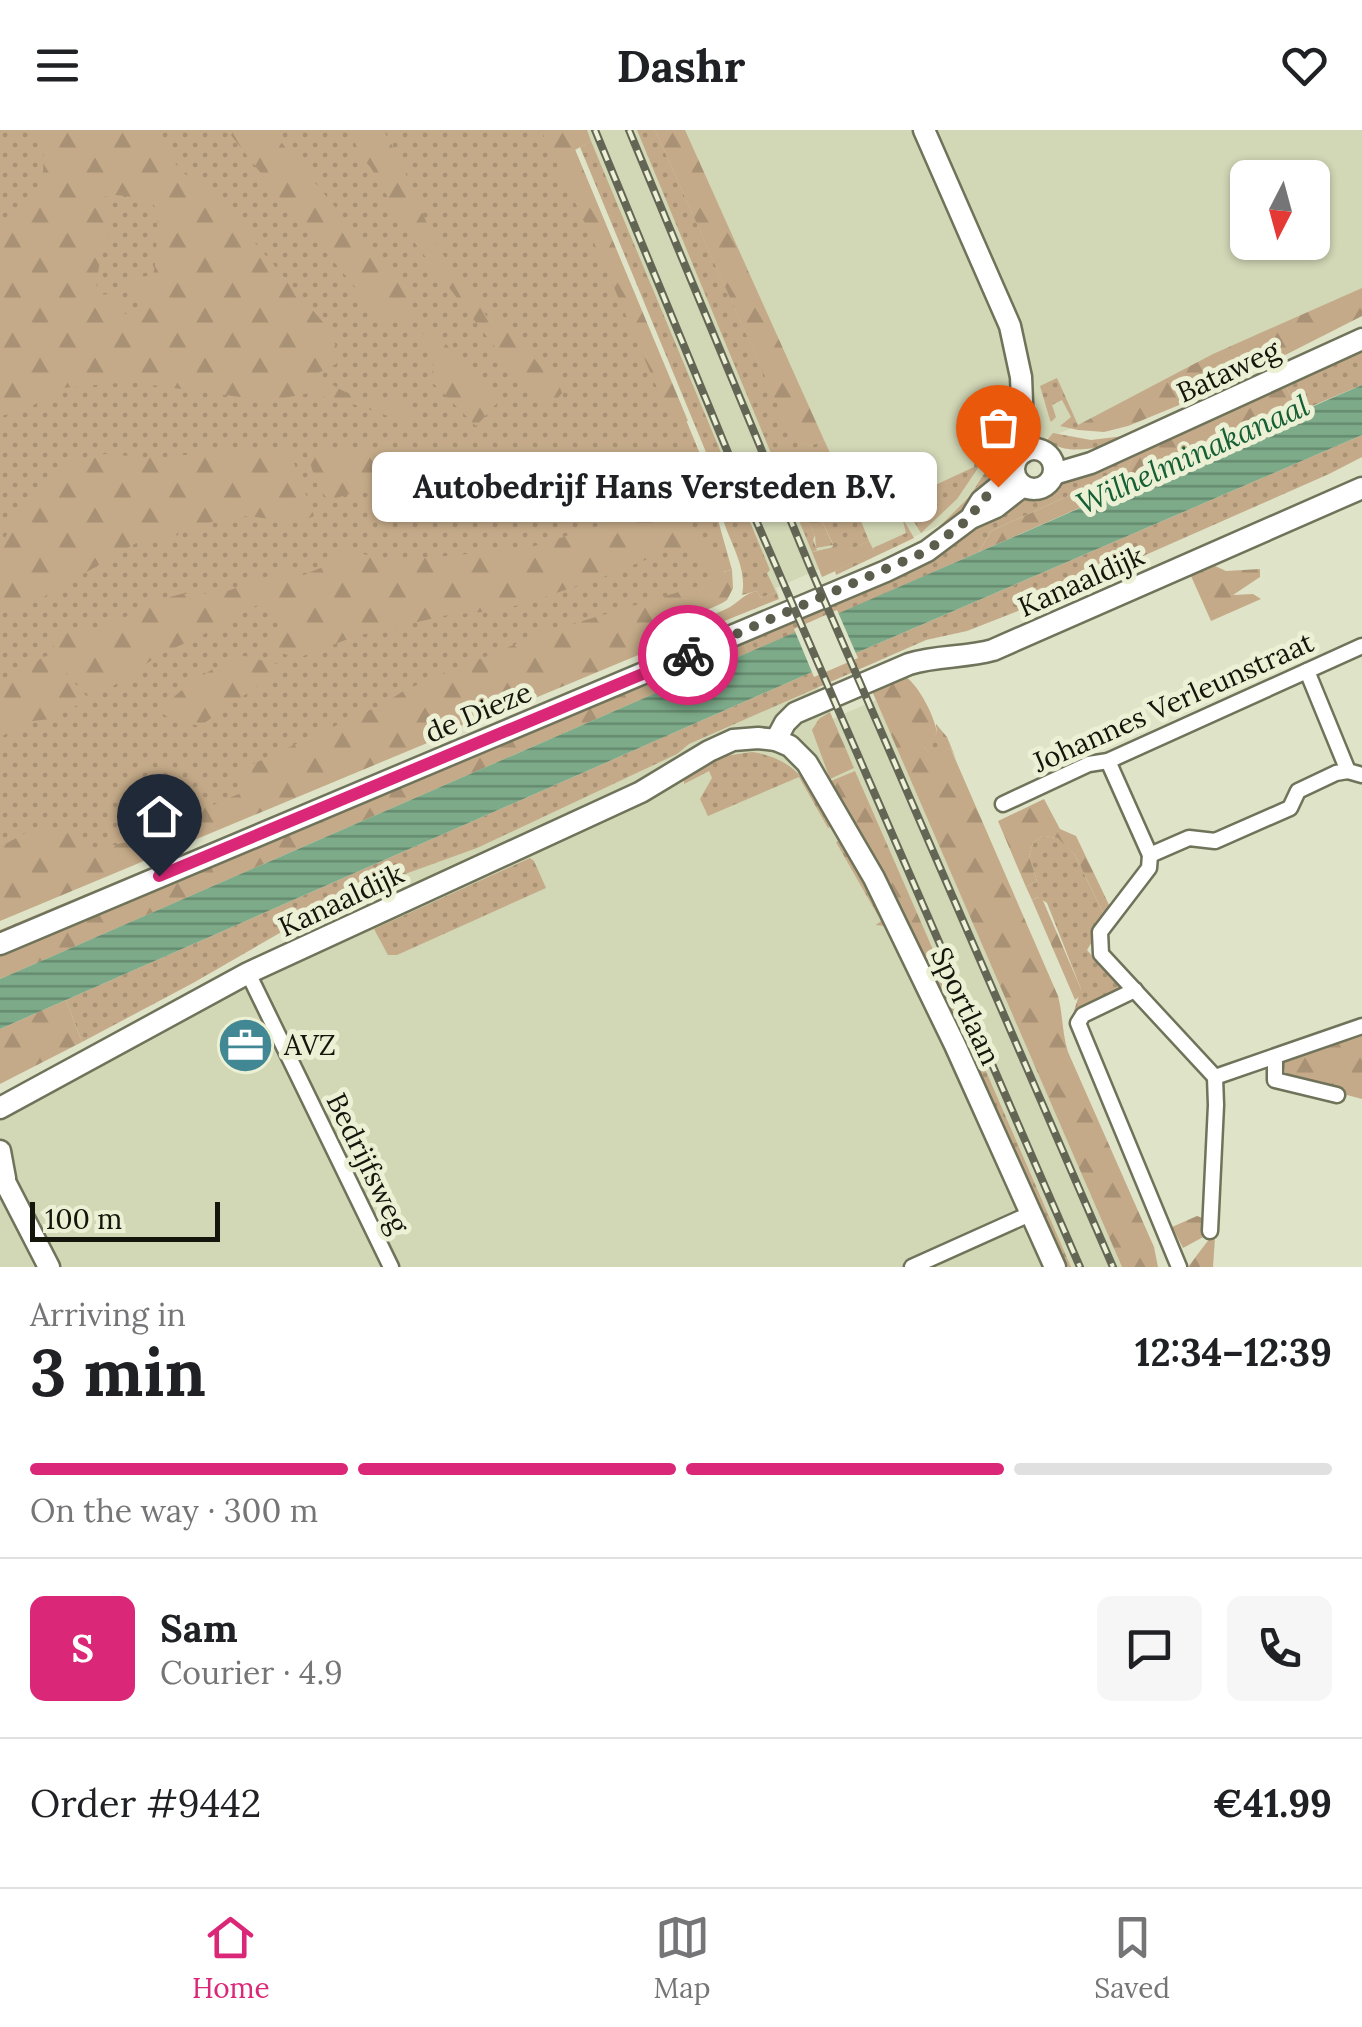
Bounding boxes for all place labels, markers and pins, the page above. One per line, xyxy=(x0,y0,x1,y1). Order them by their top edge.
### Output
pin xyxy=(956,385,1041,488)
callout: Autobedrijf Hans Versteden B.V. xyxy=(373,452,938,522)
pin xyxy=(117,774,202,877)
office icon: AVZ xyxy=(215,1015,275,1075)
place label: AVZ xyxy=(283,1027,336,1063)

